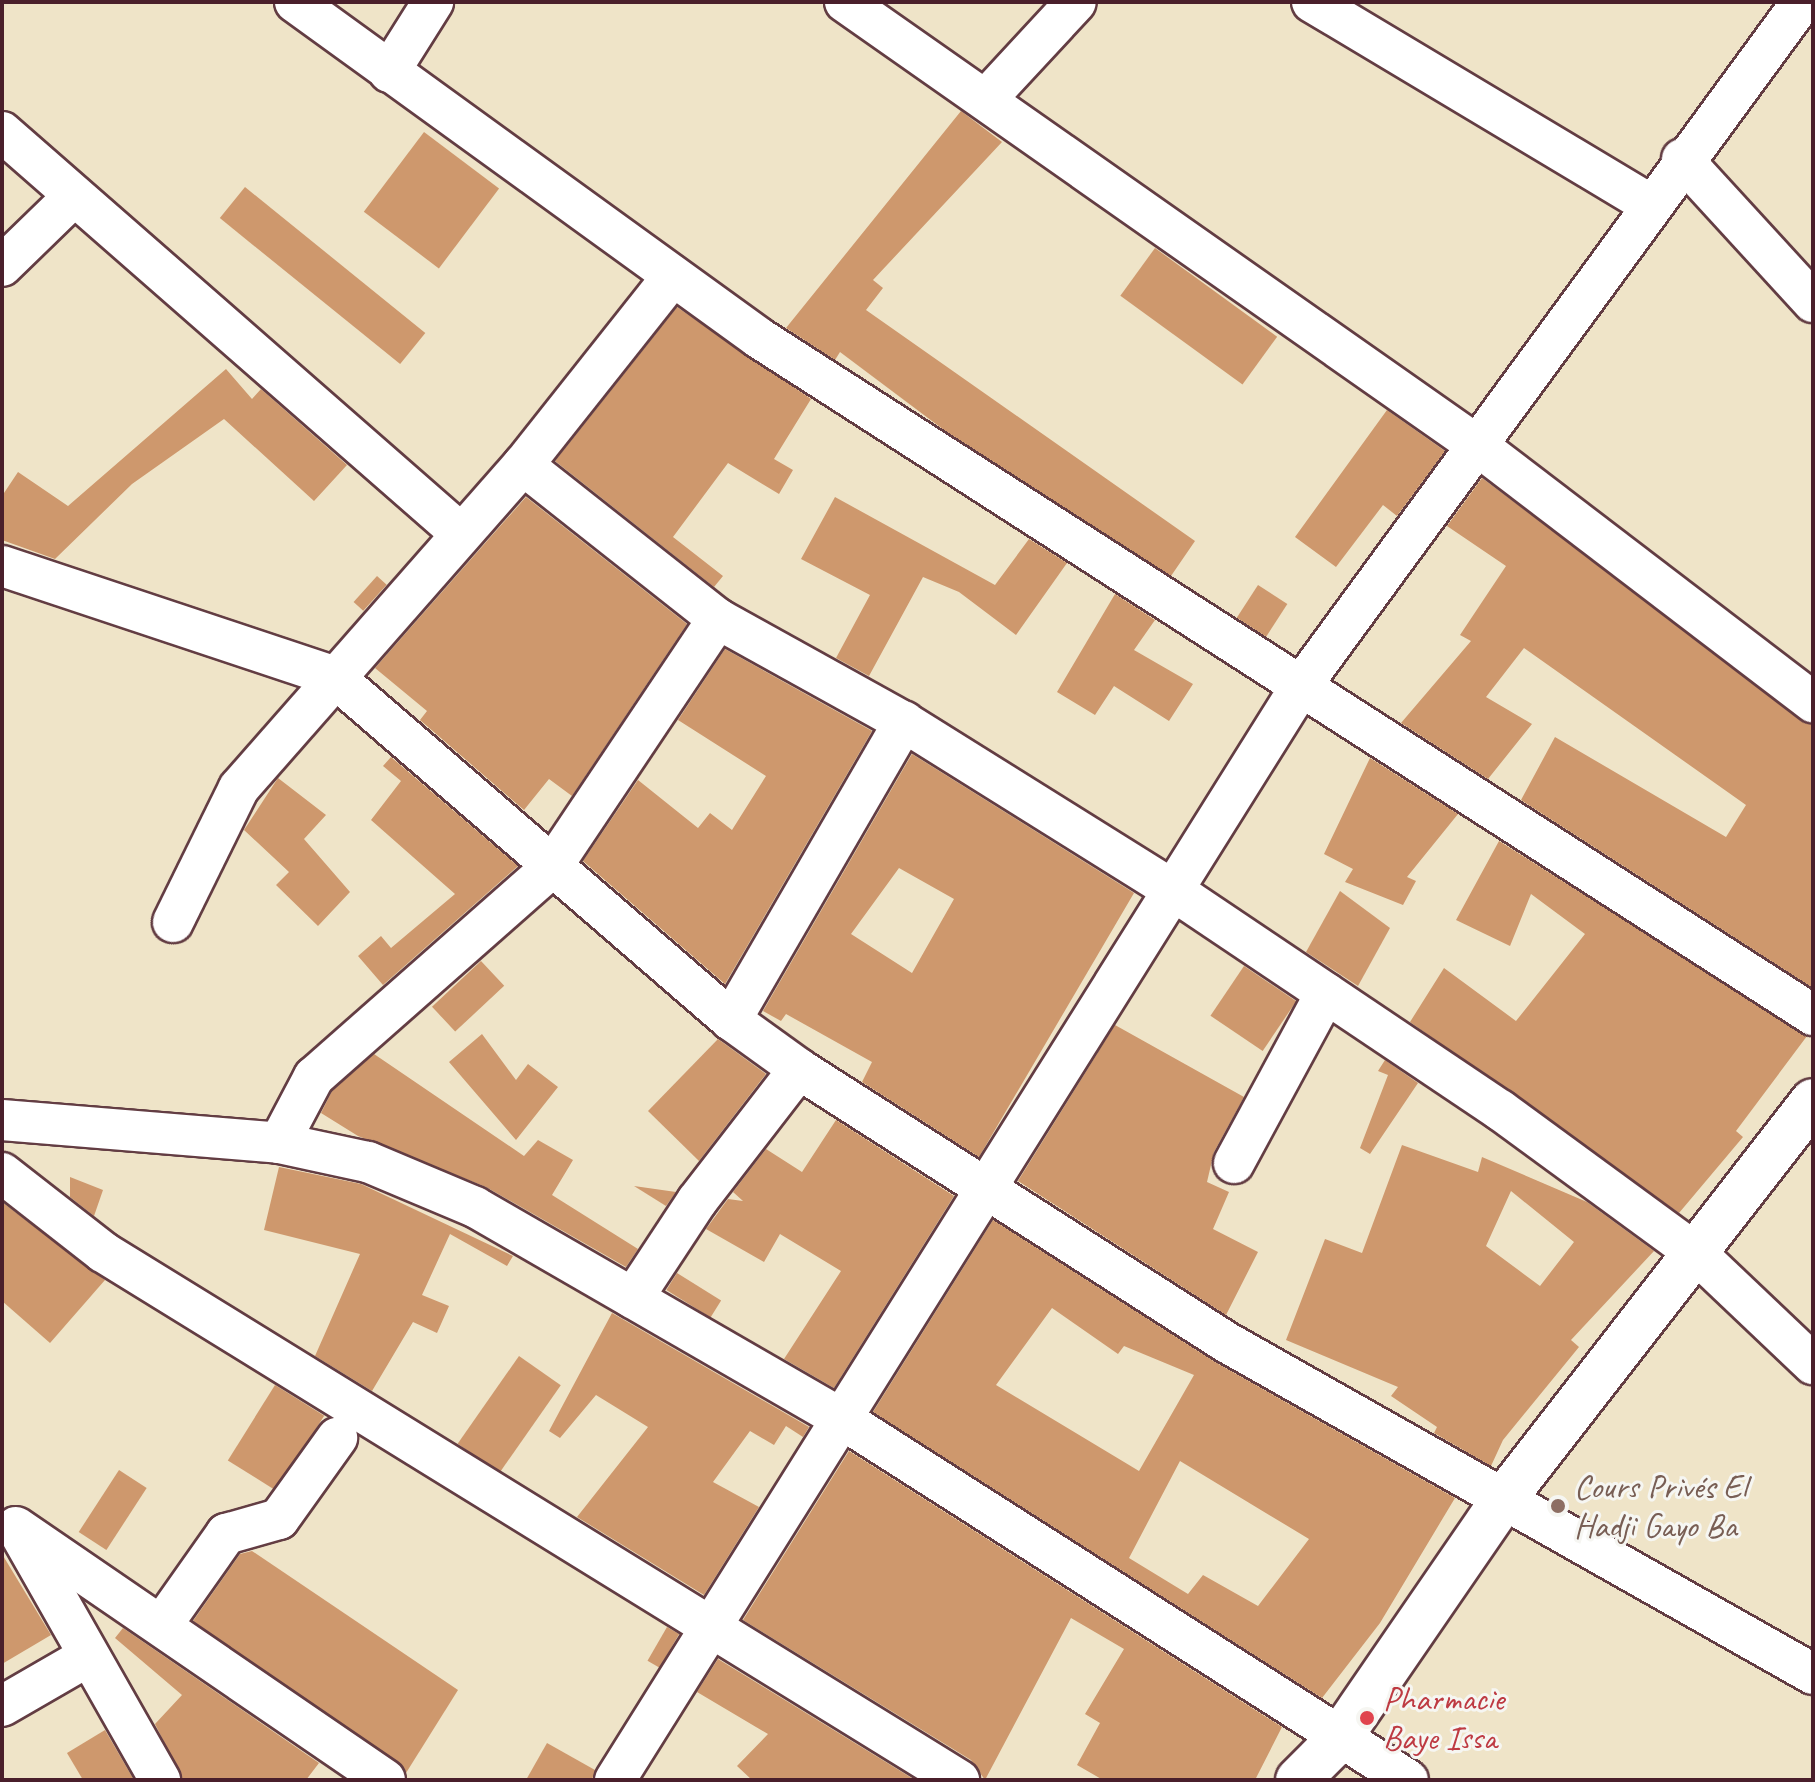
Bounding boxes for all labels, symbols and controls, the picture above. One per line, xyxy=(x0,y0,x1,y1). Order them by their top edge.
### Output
place label: Cours Privés El Hadji Gayo Ba xyxy=(1574,1466,1747,1546)
marker: Cours Privés El Hadji Gayo Ba xyxy=(1549,1497,1567,1515)
place label: Pharmacie Baye Issa xyxy=(1383,1678,1504,1758)
marker: Pharmacie Baye Issa xyxy=(1358,1709,1376,1727)

